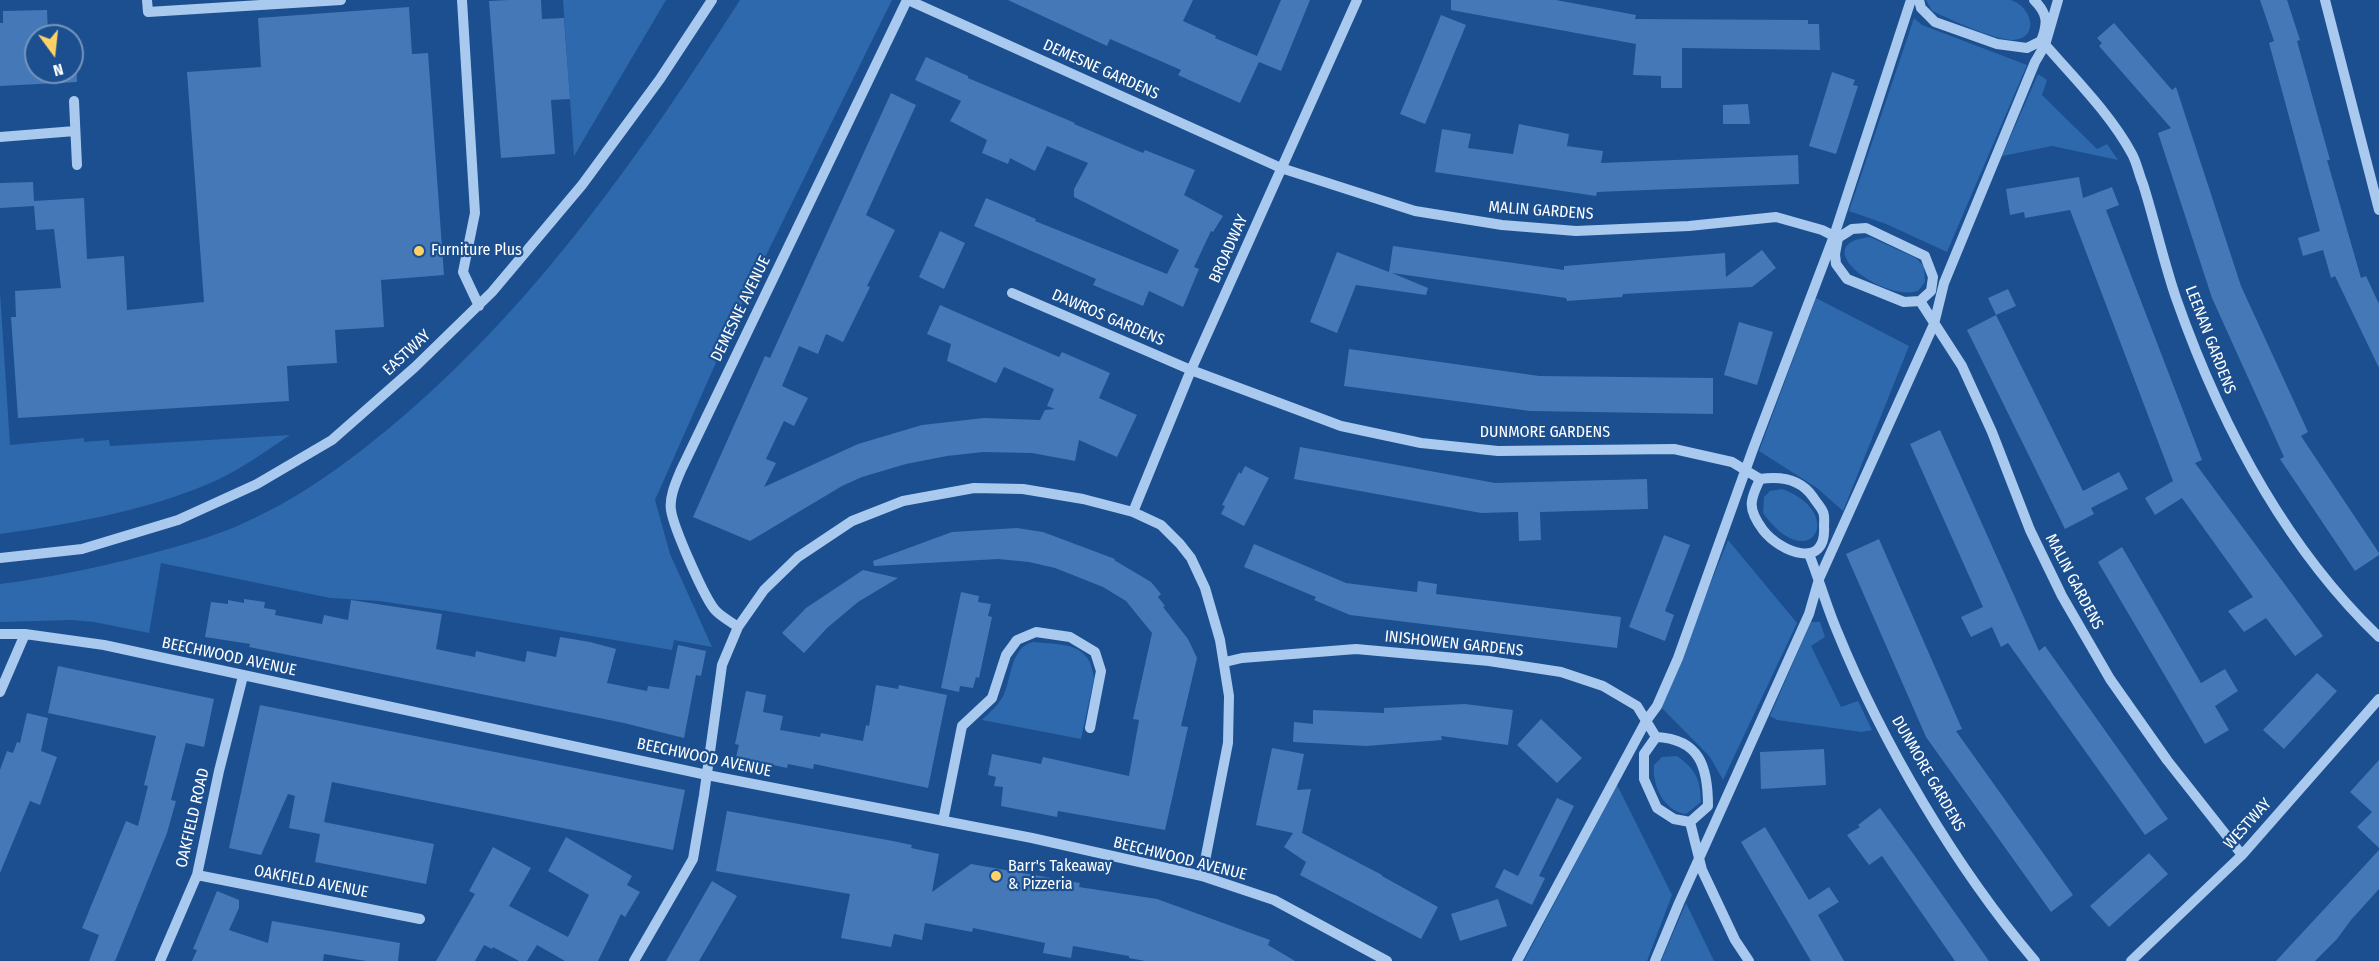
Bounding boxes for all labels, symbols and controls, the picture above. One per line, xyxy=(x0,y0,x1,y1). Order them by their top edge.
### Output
north arrow xyxy=(24,24,84,84)
street label: DEMESNE GARDENS xyxy=(1040,36,1162,104)
text: N xyxy=(51,60,65,80)
street label: MALIN GARDENS xyxy=(1488,198,1594,224)
street label: BROADWAY xyxy=(1205,212,1253,286)
place label: Furniture Plus xyxy=(431,241,522,261)
marker: Furniture Plus xyxy=(412,244,426,258)
street label: DEMESNE AVENUE xyxy=(707,253,775,365)
street label: LEENAN GARDENS xyxy=(2181,283,2239,397)
street label: DAWROS GARDENS xyxy=(1049,286,1167,350)
street label: EASTWAY xyxy=(379,326,435,380)
street label: DUNMORE GARDENS xyxy=(1480,423,1610,443)
street label: MALIN GARDENS xyxy=(2041,531,2107,633)
street label: INISHOWEN GARDENS xyxy=(1384,627,1524,661)
street label: BEECHWOOD AVENUE xyxy=(160,633,298,681)
street label: DUNMORE GARDENS xyxy=(1887,713,1969,835)
street label: BEECHWOOD AVENUE xyxy=(635,734,773,782)
street label: OAKFIELD ROAD xyxy=(172,766,214,870)
street label: WESTWAY xyxy=(2220,795,2276,853)
street label: BEECHWOOD AVENUE xyxy=(1111,833,1249,885)
place label: Barr's Takeaway & Pizzeria xyxy=(1008,857,1112,895)
street label: OAKFIELD AVENUE xyxy=(252,862,370,902)
marker: Barr's Takeaway & Pizzeria xyxy=(989,869,1003,883)

